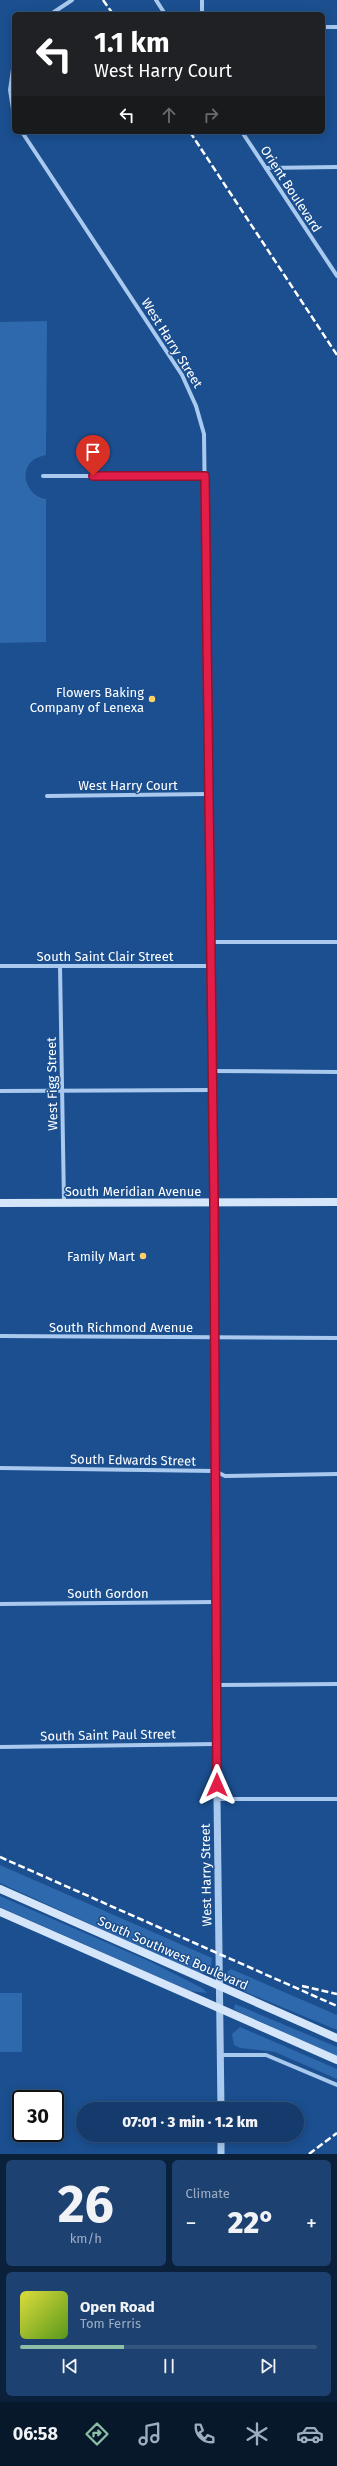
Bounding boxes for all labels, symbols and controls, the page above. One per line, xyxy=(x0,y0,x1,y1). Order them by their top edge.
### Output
text: 1.1 km xyxy=(94,26,170,59)
icon: left xyxy=(28,28,80,80)
text: West Harry Court xyxy=(94,60,232,82)
icon: left xyxy=(116,104,138,126)
icon: ahead xyxy=(158,104,180,126)
icon: right xyxy=(200,104,222,126)
street label: Orient Boulevard xyxy=(257,143,325,235)
street label: West Harry Street xyxy=(138,295,206,391)
pin xyxy=(76,435,110,476)
icon: arrive xyxy=(82,441,104,463)
place label: Flowers Baking Company of Lenexa xyxy=(30,685,144,715)
marker: Flowers Baking Company of Lenexa xyxy=(147,694,157,704)
street label: West Harry Court xyxy=(78,778,178,793)
street label: South Saint Clair Street xyxy=(37,949,174,964)
street label: West Figg Street xyxy=(44,1037,60,1131)
street label: South Meridian Avenue xyxy=(65,1184,201,1199)
place label: Family Mart xyxy=(67,1249,135,1264)
marker: Family Mart xyxy=(138,1251,148,1261)
street label: South Richmond Avenue xyxy=(49,1320,193,1335)
street label: South Edwards Street xyxy=(70,1451,196,1469)
street label: South Gordon xyxy=(67,1586,149,1601)
street label: South Saint Paul Street xyxy=(40,1726,176,1744)
position arrow xyxy=(196,1764,238,1806)
street label: West Harry Street xyxy=(198,1823,214,1927)
street label: South Southwest Boulevard xyxy=(96,1913,250,1993)
speed limit sign: 30 xyxy=(12,2090,64,2142)
text: 07:01 · 3 min · 1.2 km xyxy=(122,2113,258,2131)
text: 26 xyxy=(58,2173,114,2236)
text: Climate xyxy=(186,2186,230,2201)
text: 22° xyxy=(228,2205,275,2241)
text: − xyxy=(186,2210,197,2237)
text: + xyxy=(306,2210,317,2237)
text: km/h xyxy=(70,2231,102,2246)
text: Open Road xyxy=(80,2298,155,2316)
text: Tom Ferris xyxy=(80,2316,141,2331)
icon: previous xyxy=(59,2355,81,2377)
icon: pause xyxy=(158,2355,180,2377)
icon: next xyxy=(257,2355,279,2377)
icon: directions xyxy=(83,2420,111,2448)
icon: music xyxy=(136,2420,164,2448)
icon: phone xyxy=(190,2420,218,2448)
icon: climate xyxy=(243,2420,271,2448)
icon: car xyxy=(296,2420,324,2448)
text: 06:58 xyxy=(13,2423,58,2445)

